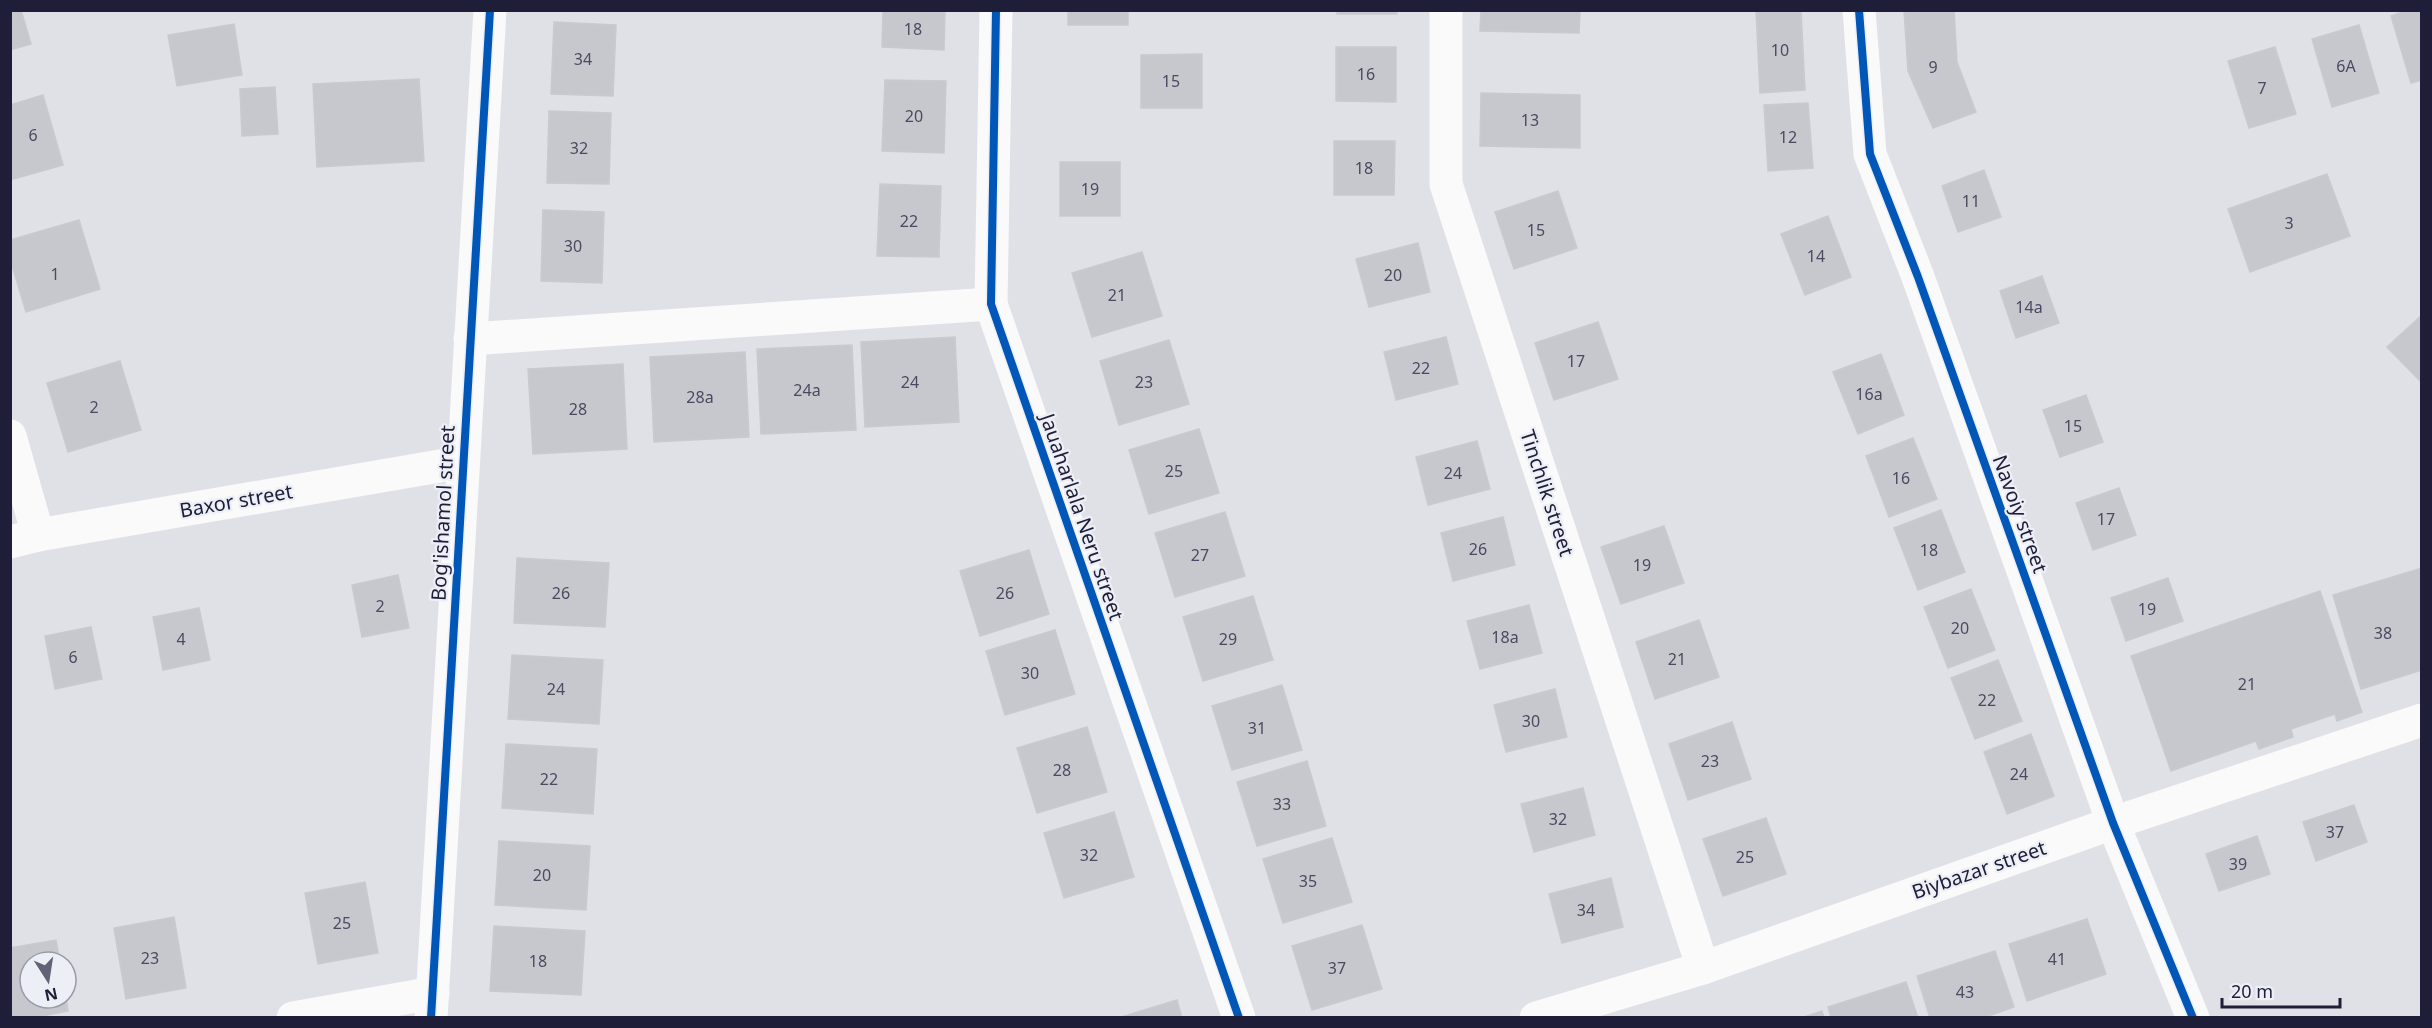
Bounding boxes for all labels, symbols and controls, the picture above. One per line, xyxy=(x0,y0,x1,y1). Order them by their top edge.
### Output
house number: 18 xyxy=(904,18,922,40)
house number: 10 xyxy=(1771,39,1789,61)
house number: 34 xyxy=(574,48,592,70)
house number: 6A xyxy=(2336,55,2356,77)
house number: 9 xyxy=(1928,56,1938,78)
house number: 16 xyxy=(1357,63,1375,85)
house number: 15 xyxy=(1162,70,1180,92)
house number: 7 xyxy=(2257,77,2267,99)
house number: 20 xyxy=(905,105,923,127)
house number: 13 xyxy=(1521,109,1539,131)
house number: 6 xyxy=(28,124,38,146)
house number: 12 xyxy=(1779,126,1797,148)
house number: 32 xyxy=(570,137,588,159)
house number: 18 xyxy=(1355,157,1373,179)
house number: 19 xyxy=(1081,178,1099,200)
house number: 11 xyxy=(1962,190,1980,212)
house number: 22 xyxy=(900,210,918,232)
house number: 3 xyxy=(2284,212,2294,234)
house number: 15 xyxy=(1527,219,1545,241)
house number: 30 xyxy=(564,235,582,257)
house number: 14 xyxy=(1807,245,1825,267)
house number: 1 xyxy=(50,263,60,285)
house number: 20 xyxy=(1384,264,1402,286)
house number: 21 xyxy=(1108,284,1126,306)
house number: 14a xyxy=(2015,296,2043,318)
house number: 17 xyxy=(1567,350,1585,372)
house number: 22 xyxy=(1412,357,1430,379)
house number: 24 xyxy=(901,371,919,393)
house number: 23 xyxy=(1135,371,1153,393)
house number: 24a xyxy=(793,379,821,401)
house number: 16a xyxy=(1855,383,1883,405)
house number: 28a xyxy=(686,386,714,408)
house number: 2 xyxy=(89,396,99,418)
house number: 28 xyxy=(569,398,587,420)
street label: Jauaharlala Neru street xyxy=(1034,408,1131,624)
house number: 15 xyxy=(2064,415,2082,437)
street label: Bog'ishamol street xyxy=(424,424,461,601)
street label: Tinchlik street xyxy=(1514,426,1581,559)
street label: Navoiy street xyxy=(1987,451,2054,577)
house number: 25 xyxy=(1165,460,1183,482)
house number: 24 xyxy=(1444,462,1462,484)
house number: 16 xyxy=(1892,467,1910,489)
street label: Baxor street xyxy=(177,477,295,524)
house number: 17 xyxy=(2097,508,2115,530)
house number: 26 xyxy=(1469,538,1487,560)
house number: 18 xyxy=(1920,539,1938,561)
house number: 27 xyxy=(1191,544,1209,566)
house number: 19 xyxy=(1633,554,1651,576)
house number: 26 xyxy=(552,582,570,604)
house number: 26 xyxy=(996,582,1014,604)
house number: 2 xyxy=(375,595,385,617)
house number: 19 xyxy=(2138,598,2156,620)
house number: 20 xyxy=(1951,617,1969,639)
house number: 38 xyxy=(2374,622,2392,644)
house number: 18a xyxy=(1491,626,1519,648)
house number: 4 xyxy=(176,628,186,650)
house number: 29 xyxy=(1219,628,1237,650)
house number: 6 xyxy=(68,646,78,668)
house number: 21 xyxy=(1668,648,1686,670)
house number: 30 xyxy=(1021,662,1039,684)
house number: 21 xyxy=(2238,673,2256,695)
house number: 24 xyxy=(547,678,565,700)
house number: 22 xyxy=(1978,689,1996,711)
house number: 30 xyxy=(1522,710,1540,732)
house number: 31 xyxy=(1248,717,1266,739)
house number: 23 xyxy=(1701,750,1719,772)
house number: 28 xyxy=(1053,759,1071,781)
house number: 24 xyxy=(2010,763,2028,785)
house number: 22 xyxy=(540,768,558,790)
house number: 33 xyxy=(1273,793,1291,815)
house number: 32 xyxy=(1549,808,1567,830)
house number: 37 xyxy=(2326,821,2344,843)
street label: Biybazar street xyxy=(1908,834,2050,905)
house number: 32 xyxy=(1080,844,1098,866)
house number: 25 xyxy=(1736,846,1754,868)
house number: 39 xyxy=(2229,853,2247,875)
house number: 20 xyxy=(533,864,551,886)
house number: 35 xyxy=(1299,870,1317,892)
house number: 34 xyxy=(1577,899,1595,921)
house number: 25 xyxy=(333,912,351,934)
house number: 23 xyxy=(141,947,159,969)
house number: 41 xyxy=(2048,948,2066,970)
north arrow xyxy=(18,950,78,1010)
house number: 18 xyxy=(529,950,547,972)
house number: 37 xyxy=(1328,957,1346,979)
scale bar xyxy=(2222,971,2340,1009)
text: 20 m xyxy=(2231,979,2273,1003)
house number: 43 xyxy=(1956,981,1974,1003)
text: N xyxy=(42,983,60,1007)

